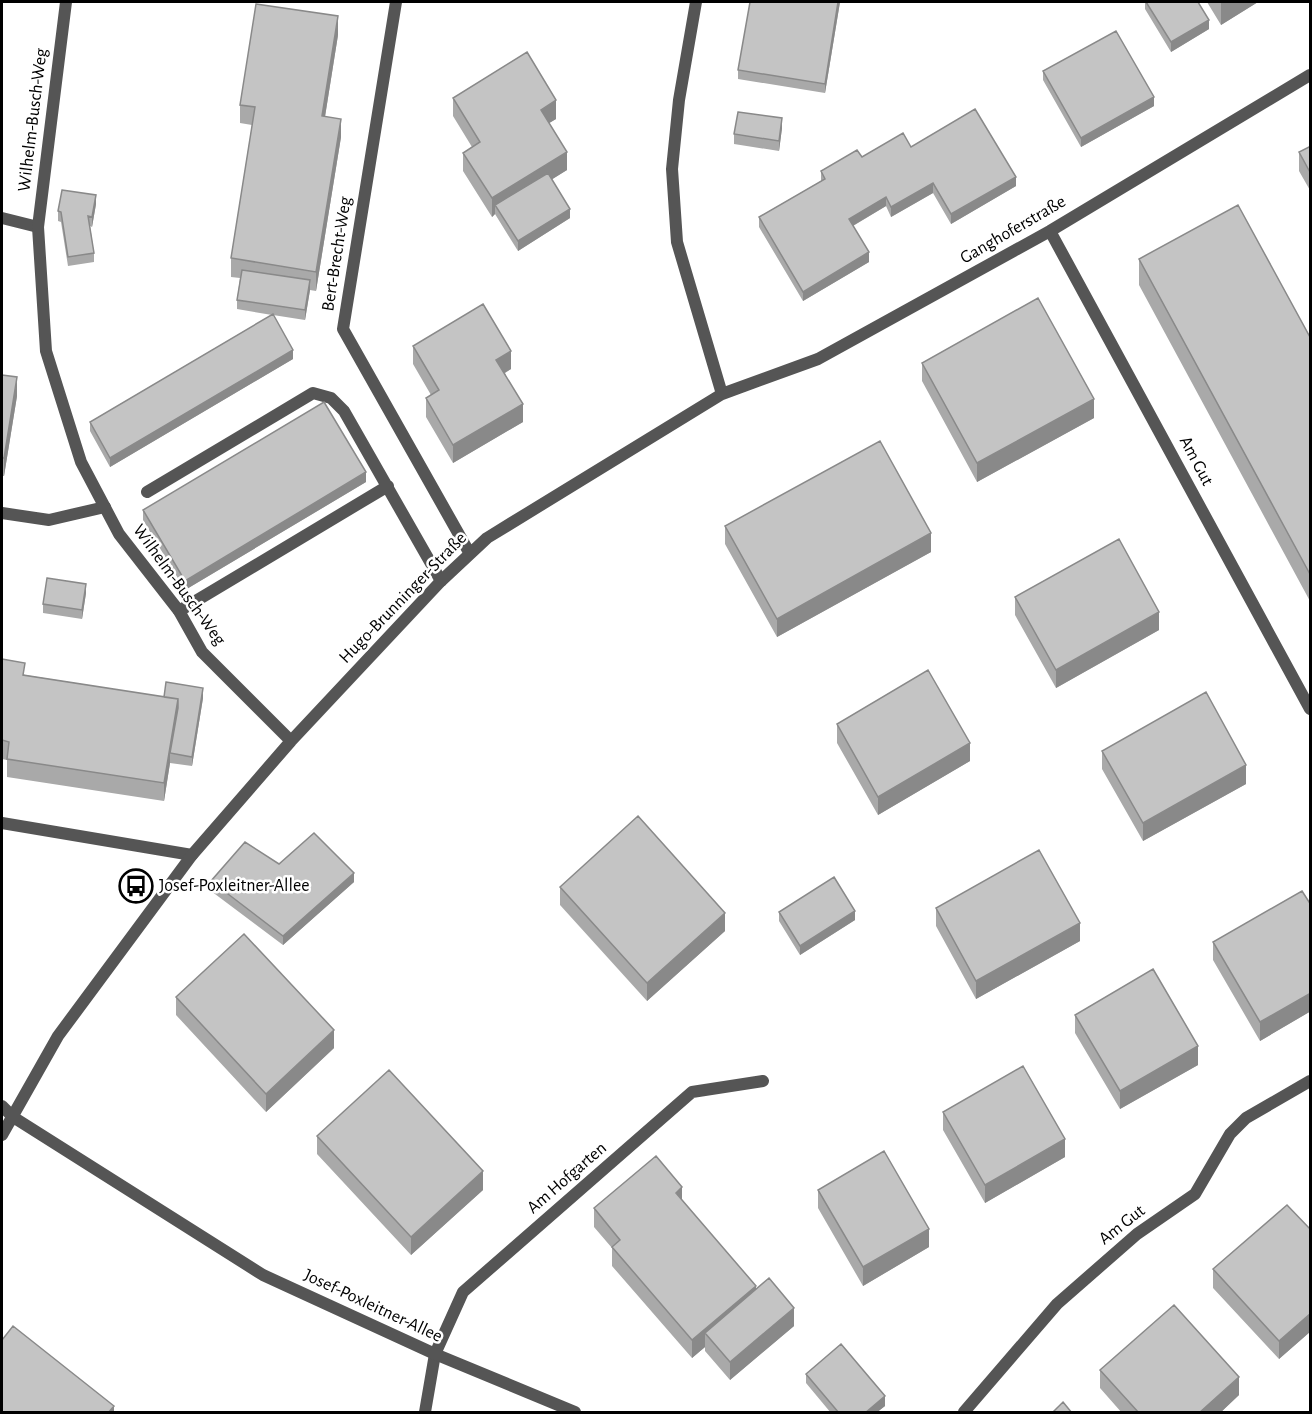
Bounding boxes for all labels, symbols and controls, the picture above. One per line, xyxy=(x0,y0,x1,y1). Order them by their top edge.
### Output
street label: Wilhelm-Busch-Weg xyxy=(15,47,51,193)
street label: Ganghoferstraße xyxy=(957,193,1069,267)
street label: Bert-Brecht-Weg xyxy=(319,195,355,313)
street label: Am Gut xyxy=(1176,433,1216,489)
street label: Wilhelm-Busch-Weg xyxy=(129,521,229,649)
street label: Hugo-Brunninger-Straße xyxy=(336,529,470,667)
bus stop icon: Josef-Poxleitner-Allee xyxy=(118,868,154,904)
place label: Josef-Poxleitner-Allee xyxy=(159,877,310,895)
street label: Am Hofgarten xyxy=(524,1139,610,1217)
street label: Am Gut xyxy=(1096,1201,1149,1248)
street label: Josef-Poxleitner-Allee xyxy=(301,1266,445,1346)

